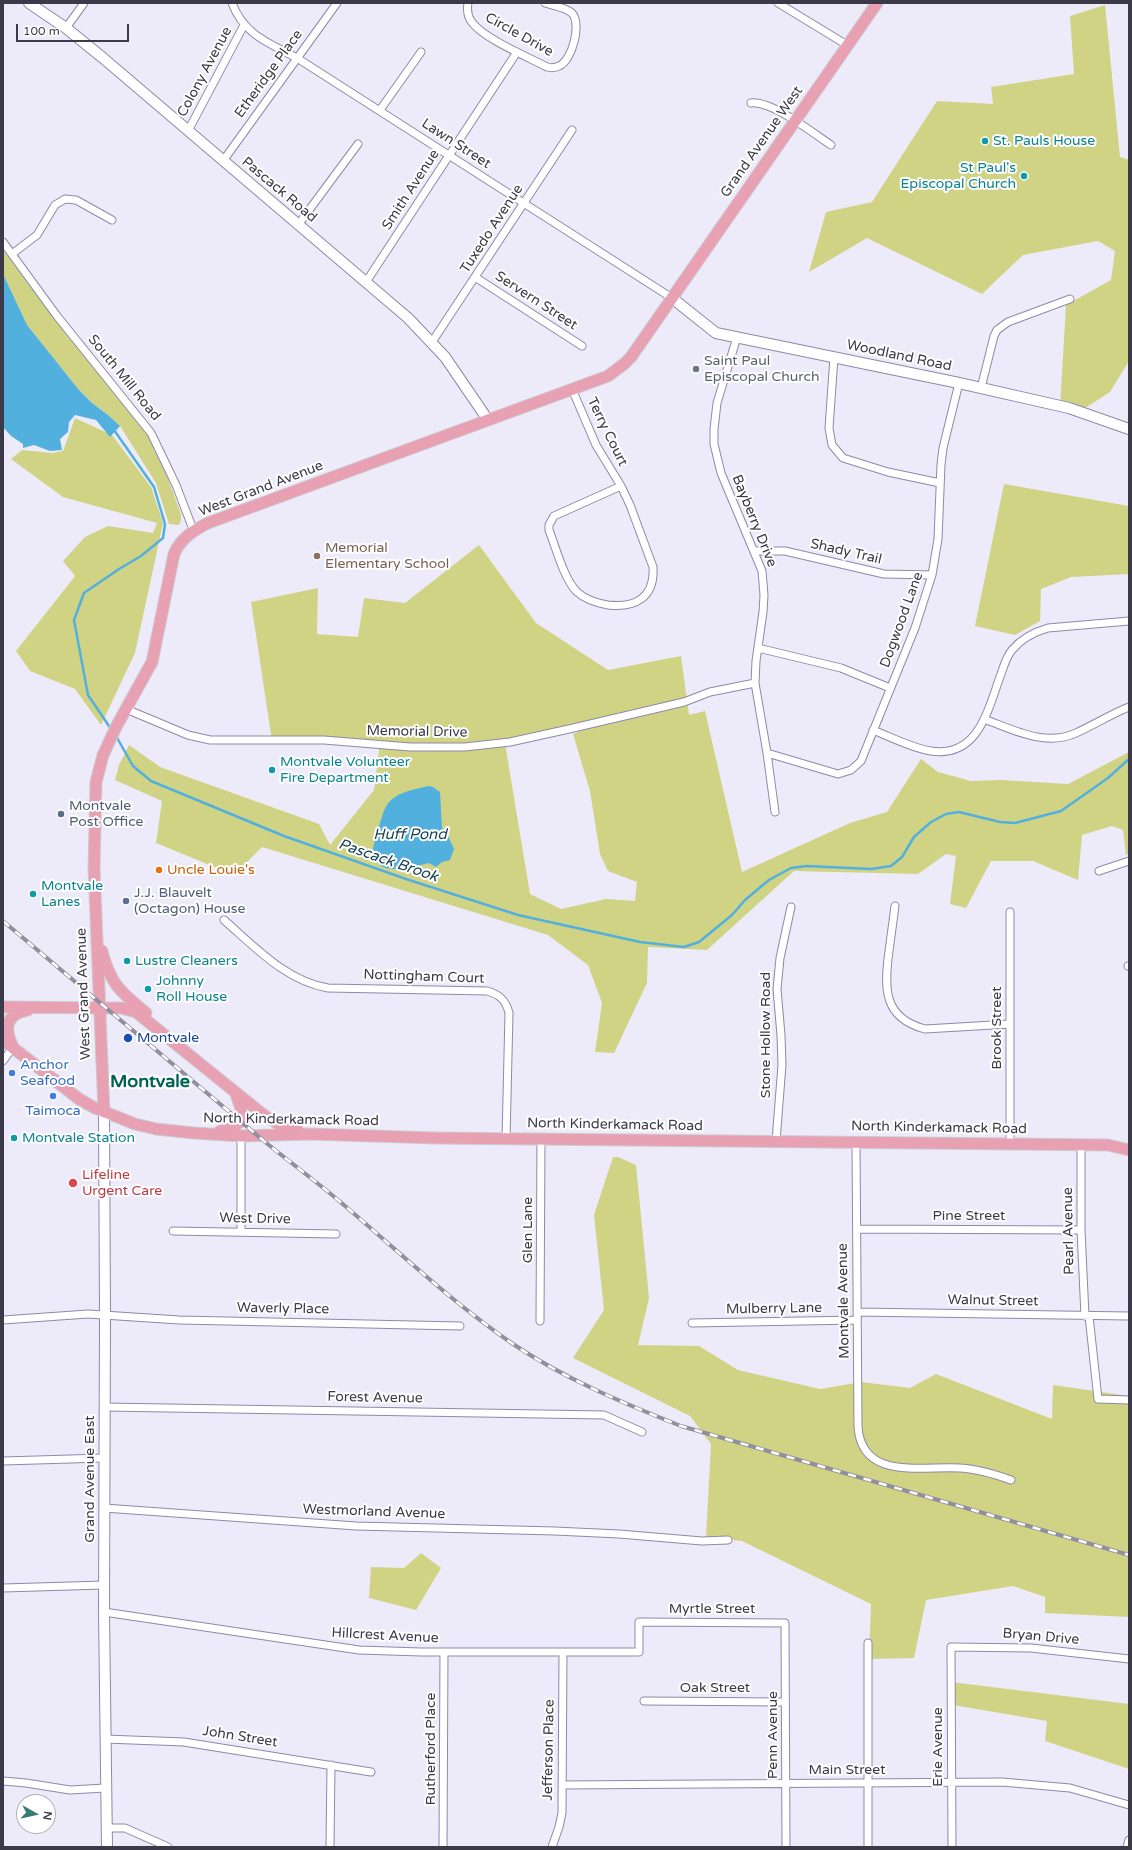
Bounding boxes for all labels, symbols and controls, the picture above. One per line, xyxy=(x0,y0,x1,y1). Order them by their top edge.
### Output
street label: Circle Drive xyxy=(482,9,556,61)
scale bar xyxy=(18,16,131,42)
text: 100 m xyxy=(23,24,60,38)
street label: Colony Avenue xyxy=(174,24,236,120)
street label: Etheridge Place xyxy=(231,27,307,121)
street label: Grand Avenue West xyxy=(717,83,807,201)
street label: Lawn Street xyxy=(418,115,494,173)
place label: St. Pauls House xyxy=(993,133,1095,149)
marker: St. Pauls House xyxy=(980,136,990,146)
street label: Smith Avenue xyxy=(379,147,443,233)
street label: Pascack Road xyxy=(238,154,320,226)
place label: St Paul's Episcopal Church xyxy=(901,160,1016,192)
marker: St Paul's Episcopal Church xyxy=(1019,171,1029,181)
street label: Tuxedo Avenue xyxy=(457,181,527,277)
street label: Servern Street xyxy=(492,268,580,334)
street label: South Mill Road xyxy=(84,332,164,424)
street label: Woodland Road xyxy=(845,337,953,375)
place label: Saint Paul Episcopal Church xyxy=(704,353,819,386)
marker: Saint Paul Episcopal Church xyxy=(691,364,701,374)
street label: Terry Court xyxy=(583,395,631,469)
street label: West Grand Avenue xyxy=(196,457,326,521)
street label: Bayberry Drive xyxy=(728,472,780,570)
street label: Shady Trail xyxy=(809,536,883,568)
place label: Memorial Elementary School xyxy=(325,540,449,572)
marker: Memorial Elementary School xyxy=(312,551,322,561)
street label: Dogwood Lane xyxy=(877,570,927,670)
street label: Memorial Drive xyxy=(366,723,468,741)
place label: Montvale Volunteer Fire Department xyxy=(280,754,410,786)
marker: Montvale Volunteer Fire Department xyxy=(267,765,277,775)
place label: Montvale Post Office xyxy=(69,798,144,830)
marker: Montvale Post Office xyxy=(56,809,66,819)
water label: Huff Pond xyxy=(373,826,447,844)
water label: Pascack Brook xyxy=(336,836,440,886)
place label: Uncle Louie's xyxy=(167,862,255,878)
marker: Uncle Louie's xyxy=(154,865,164,875)
place label: Montvale Lanes xyxy=(41,878,103,910)
place label: J.J. Blauvelt (Octagon) House xyxy=(134,885,246,918)
marker: Montvale Lanes xyxy=(28,889,38,899)
marker: J.J. Blauvelt (Octagon) House xyxy=(121,896,131,906)
street label: West Grand Avenue xyxy=(73,928,95,1060)
place label: Lustre Cleaners xyxy=(135,953,238,969)
marker: Lustre Cleaners xyxy=(122,956,132,966)
street label: Nottingham Court xyxy=(363,966,485,988)
street label: Stone Hollow Road xyxy=(758,972,774,1098)
place label: Johnny Roll House xyxy=(156,973,227,1006)
marker: Johnny Roll House xyxy=(143,984,153,994)
street label: Brook Street xyxy=(989,986,1005,1070)
place label: Montvale xyxy=(137,1030,199,1046)
marker: Montvale xyxy=(122,1032,134,1044)
place label: Anchor Seafood xyxy=(20,1057,75,1090)
marker: Anchor Seafood xyxy=(7,1068,17,1078)
district label: Montvale xyxy=(110,1071,190,1093)
marker: Taimoca xyxy=(48,1091,58,1101)
place label: Taimoca xyxy=(25,1103,81,1119)
street label: North Kinderkamack Road xyxy=(203,1110,379,1130)
street label: North Kinderkamack Road xyxy=(527,1115,703,1135)
street label: North Kinderkamack Road xyxy=(851,1118,1027,1138)
place label: Montvale Station xyxy=(22,1130,135,1146)
marker: Montvale Station xyxy=(9,1133,19,1143)
place label: Lifeline Urgent Care xyxy=(82,1167,162,1200)
marker: Lifeline Urgent Care xyxy=(67,1177,79,1189)
street label: Pearl Avenue xyxy=(1060,1187,1078,1275)
street label: Glen Lane xyxy=(520,1197,536,1263)
street label: Pine Street xyxy=(933,1208,1005,1224)
street label: West Drive xyxy=(219,1210,291,1228)
street label: Montvale Avenue xyxy=(835,1243,853,1359)
street label: Walnut Street xyxy=(947,1292,1039,1310)
street label: Waverly Place xyxy=(237,1300,329,1318)
street label: Mulberry Lane xyxy=(726,1300,822,1318)
street label: Forest Avenue xyxy=(327,1389,423,1407)
street label: Grand Avenue East xyxy=(82,1415,98,1543)
street label: Westmorland Avenue xyxy=(302,1501,446,1523)
street label: Myrtle Street xyxy=(669,1601,755,1617)
street label: Hillcrest Avenue xyxy=(331,1625,439,1647)
street label: Bryan Drive xyxy=(1002,1625,1080,1649)
street label: Oak Street xyxy=(680,1680,750,1696)
street label: Penn Avenue xyxy=(765,1691,781,1779)
street label: Rutherford Place xyxy=(423,1693,439,1805)
street label: Jefferson Place xyxy=(540,1699,558,1801)
street label: Erie Avenue xyxy=(930,1707,946,1787)
street label: John Street xyxy=(201,1723,279,1751)
street label: Main Street xyxy=(808,1762,886,1778)
north arrow xyxy=(16,1794,56,1834)
text: N xyxy=(40,1810,54,1821)

